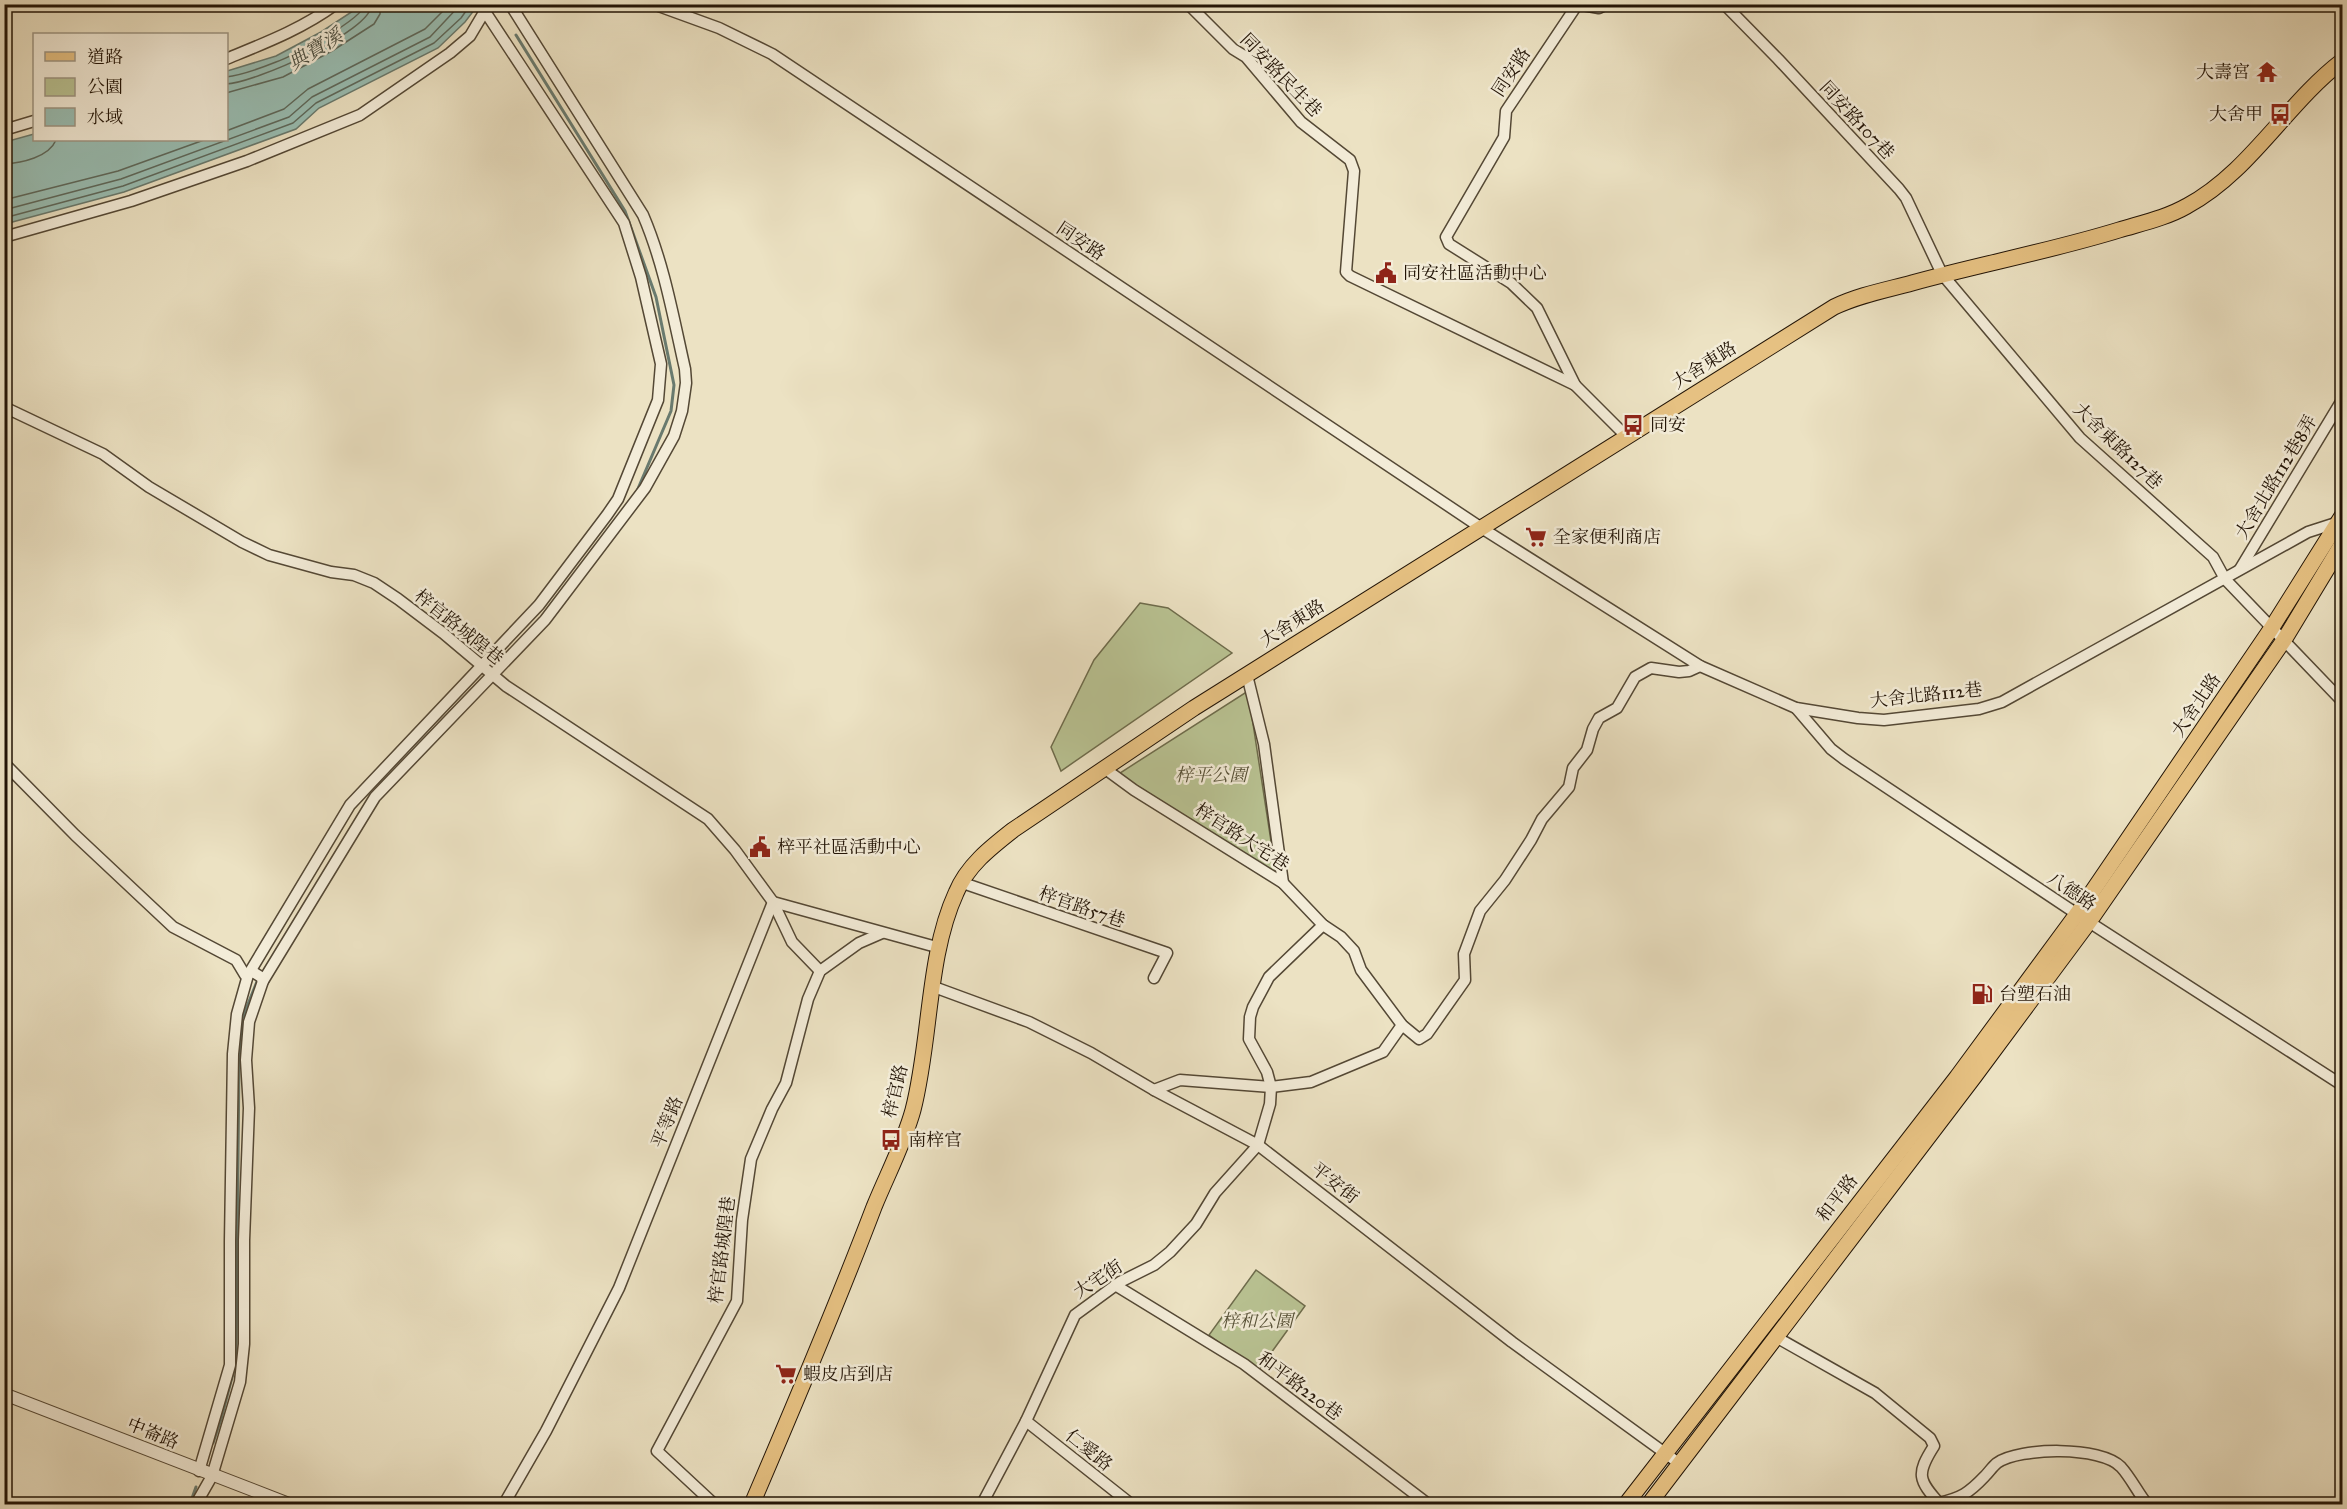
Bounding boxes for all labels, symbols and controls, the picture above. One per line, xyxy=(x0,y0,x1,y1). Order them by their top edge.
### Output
water label: 典寶溪 xyxy=(283,22,348,75)
street label: 同安路民生巷 xyxy=(1236,29,1326,121)
legend xyxy=(33,33,228,141)
street label: 同安路 xyxy=(1487,43,1535,101)
text: 道路 xyxy=(87,46,123,68)
temple icon: 大壽宮 xyxy=(2255,60,2279,84)
place label: 大壽宮 xyxy=(2196,61,2250,83)
text: 公園 xyxy=(87,76,123,98)
street label: 同安路107巷 xyxy=(1815,76,1899,164)
bus stop icon: 大舍甲 xyxy=(2268,102,2292,126)
place label: 大舍甲 xyxy=(2209,103,2263,125)
text: 水域 xyxy=(87,106,123,128)
street label: 同安路 xyxy=(1052,217,1110,265)
public building icon: 同安社區活動中心 xyxy=(1374,261,1398,285)
place label: 同安社區活動中心 xyxy=(1403,262,1547,284)
street label: 大舍東路 xyxy=(1668,337,1740,393)
street label: 大舍東路127巷 xyxy=(2069,398,2167,494)
street label: 大舍北路112巷8弄 xyxy=(2230,411,2322,543)
bus stop icon: 同安 xyxy=(1621,413,1645,437)
place label: 同安 xyxy=(1650,414,1686,436)
supermarket icon: 全家便利商店 xyxy=(1524,525,1548,549)
place label: 全家便利商店 xyxy=(1553,526,1661,548)
street label: 梓官路城隍巷 xyxy=(410,584,508,670)
street label: 大舍東路 xyxy=(1256,595,1328,651)
street label: 大舍北路 xyxy=(2167,669,2225,741)
street label: 大舍北路112巷 xyxy=(1869,678,1983,712)
park label: 梓平公園 xyxy=(1175,764,1250,786)
street label: 梓官路大宅巷 xyxy=(1191,798,1293,876)
public building icon: 梓平社區活動中心 xyxy=(748,835,772,859)
place label: 梓平社區活動中心 xyxy=(777,836,921,858)
street label: 八德路 xyxy=(2043,867,2101,915)
street label: 梓官路57巷 xyxy=(1036,882,1128,932)
fuel station icon: 台塑石油 xyxy=(1970,982,1994,1006)
place label: 台塑石油 xyxy=(1999,983,2071,1005)
street label: 梓官路 xyxy=(878,1062,912,1120)
street label: 平等路 xyxy=(647,1093,687,1151)
bus stop icon: 南梓官 xyxy=(879,1128,903,1152)
place label: 南梓官 xyxy=(908,1129,962,1151)
street label: 平安街 xyxy=(1307,1158,1363,1208)
street label: 和平路 xyxy=(1812,1170,1862,1226)
street label: 梓官路城隍巷 xyxy=(705,1195,739,1305)
street label: 大宅街 xyxy=(1069,1255,1127,1303)
park label: 梓和公園 xyxy=(1221,1310,1296,1332)
street label: 和平路220巷 xyxy=(1253,1347,1347,1425)
supermarket icon: 蝦皮店到店 xyxy=(774,1362,798,1386)
place label: 蝦皮店到店 xyxy=(803,1363,893,1385)
street label: 中崙路 xyxy=(124,1413,182,1453)
street label: 仁愛路 xyxy=(1061,1424,1117,1476)

